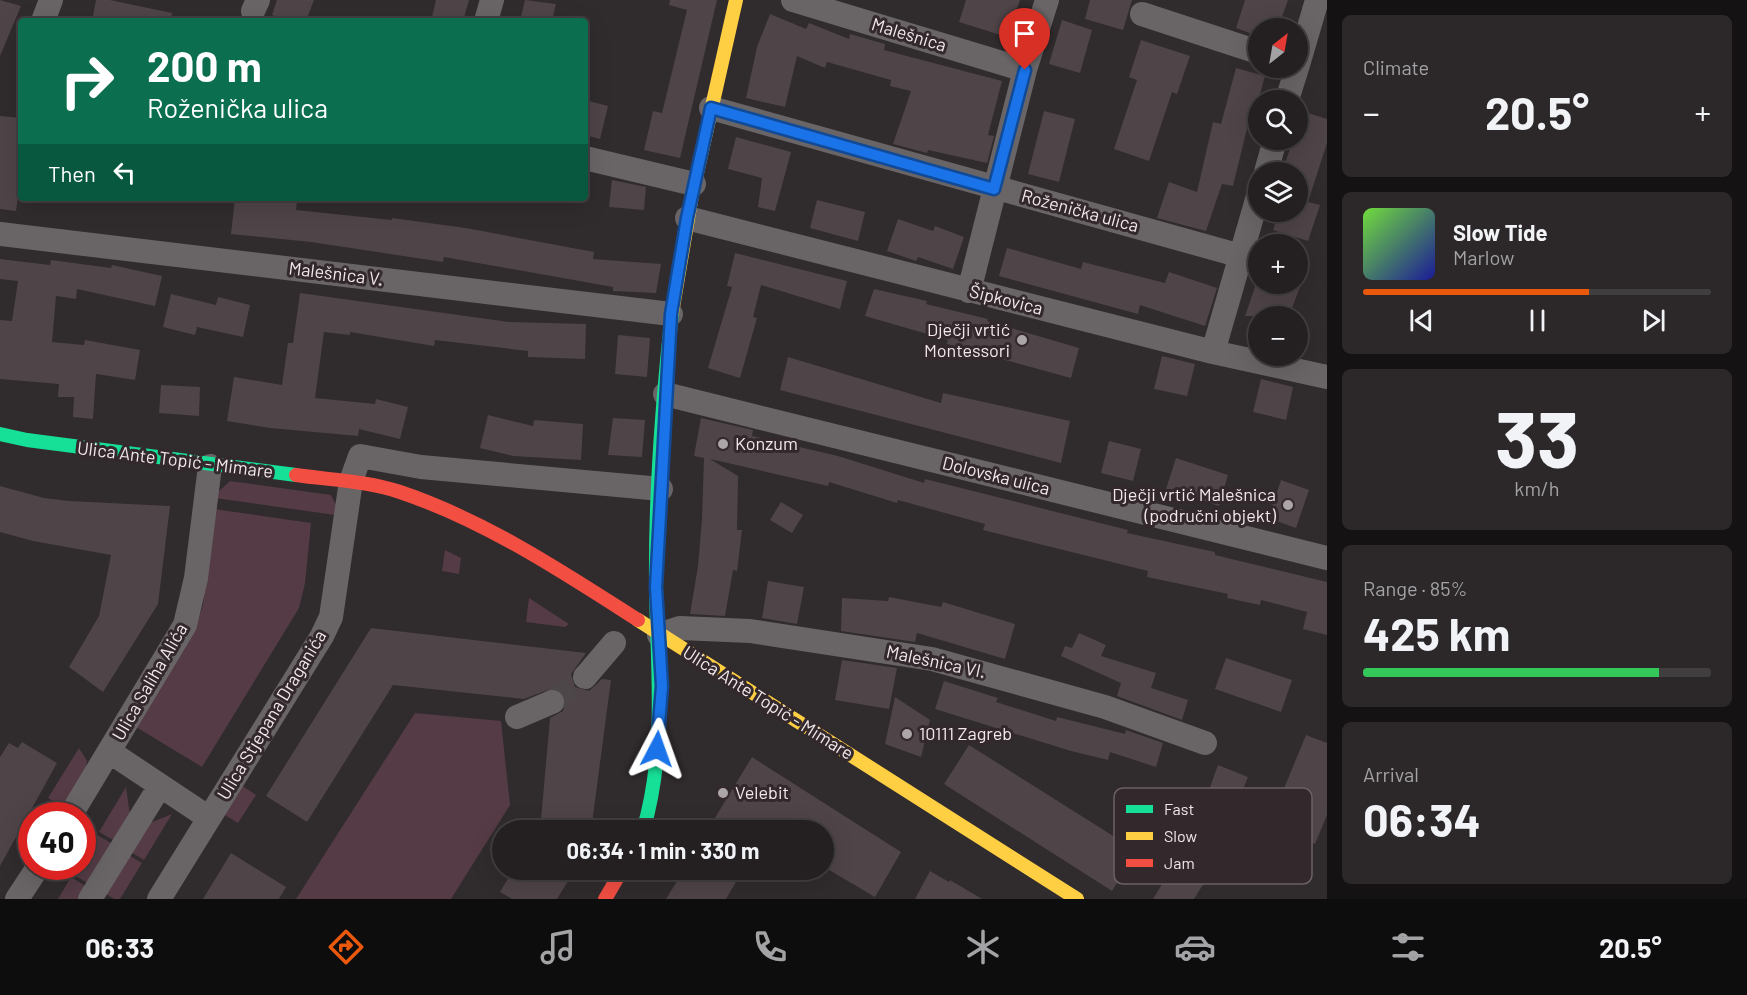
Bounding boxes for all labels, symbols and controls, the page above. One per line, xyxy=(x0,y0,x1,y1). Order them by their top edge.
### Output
pin xyxy=(999,8,1050,70)
street label: Malešnica xyxy=(869,12,949,56)
icon: arrive xyxy=(1008,17,1041,50)
north arrow xyxy=(1248,18,1308,78)
map controls xyxy=(1248,18,1308,366)
text: 200 m xyxy=(147,40,262,90)
icon: right xyxy=(48,42,126,120)
text: Climate xyxy=(1363,55,1429,79)
text: 20.5° xyxy=(1485,85,1589,139)
button: search xyxy=(1248,90,1308,150)
text: Roženička ulica xyxy=(147,91,328,123)
text: − xyxy=(1363,92,1380,132)
text: + xyxy=(1695,92,1711,132)
icon: left xyxy=(108,156,141,189)
text: Then xyxy=(48,160,96,186)
button: layers xyxy=(1248,162,1308,222)
street label: Roženička ulica xyxy=(1019,184,1141,236)
text: Slow Tide xyxy=(1453,219,1548,245)
button: + xyxy=(1248,234,1308,294)
text: Marlow xyxy=(1453,245,1514,269)
street label: Malešnica V. xyxy=(287,256,385,290)
street label: Šipkovica xyxy=(967,279,1045,319)
icon: previous xyxy=(1405,304,1438,337)
icon: pause xyxy=(1521,304,1554,337)
icon: next xyxy=(1637,304,1670,337)
button: − xyxy=(1248,306,1308,366)
place label: Dječji vrtić Montessori xyxy=(924,318,1010,361)
marker: Dječji vrtić Montessori xyxy=(1015,333,1029,347)
text: 33 xyxy=(1495,390,1579,484)
place label: Konzum xyxy=(735,432,798,454)
street label: Ulica Ante Topić - Mimare xyxy=(76,436,274,482)
marker: Konzum xyxy=(716,437,730,451)
street label: Dolovska ulica xyxy=(940,451,1052,499)
text: km/h xyxy=(1514,476,1560,500)
place label: Dječji vrtić Malešnica (područni objekt) xyxy=(1112,483,1276,526)
marker: Dječji vrtić Malešnica (područni objekt) xyxy=(1281,498,1295,512)
text: Range · 85% xyxy=(1363,576,1467,600)
text: 425 km xyxy=(1363,606,1510,660)
street label: Ulica Saliha Alića xyxy=(107,619,192,744)
street label: Ulica Stjepana Draganića xyxy=(212,626,330,803)
street label: Malešnica VI. xyxy=(884,640,988,682)
street label: Ulica Ante Topić - Mimare xyxy=(679,641,858,764)
position arrow xyxy=(625,717,689,781)
place label: 10111 Zagreb xyxy=(919,722,1012,744)
marker: 10111 Zagreb xyxy=(900,727,914,741)
text: Arrival xyxy=(1363,762,1419,786)
place label: Velebit xyxy=(735,781,789,803)
marker: Velebit xyxy=(716,786,730,800)
legend xyxy=(1114,788,1312,884)
text: 06:34 xyxy=(1363,792,1481,846)
text: Fast xyxy=(1164,799,1194,818)
speed limit sign: 40 xyxy=(18,802,96,880)
text: Slow xyxy=(1164,826,1197,845)
text: 06:34 · 1 min · 330 m xyxy=(567,837,759,863)
text: Jam xyxy=(1164,853,1195,872)
icon: directions xyxy=(325,926,367,968)
icon: music xyxy=(537,926,579,968)
icon: phone xyxy=(749,926,791,968)
icon: climate xyxy=(962,926,1004,968)
icon: car xyxy=(1174,926,1216,968)
icon: filters xyxy=(1387,926,1429,968)
text: 06:33 xyxy=(85,931,154,963)
text: 20.5° xyxy=(1599,931,1662,963)

